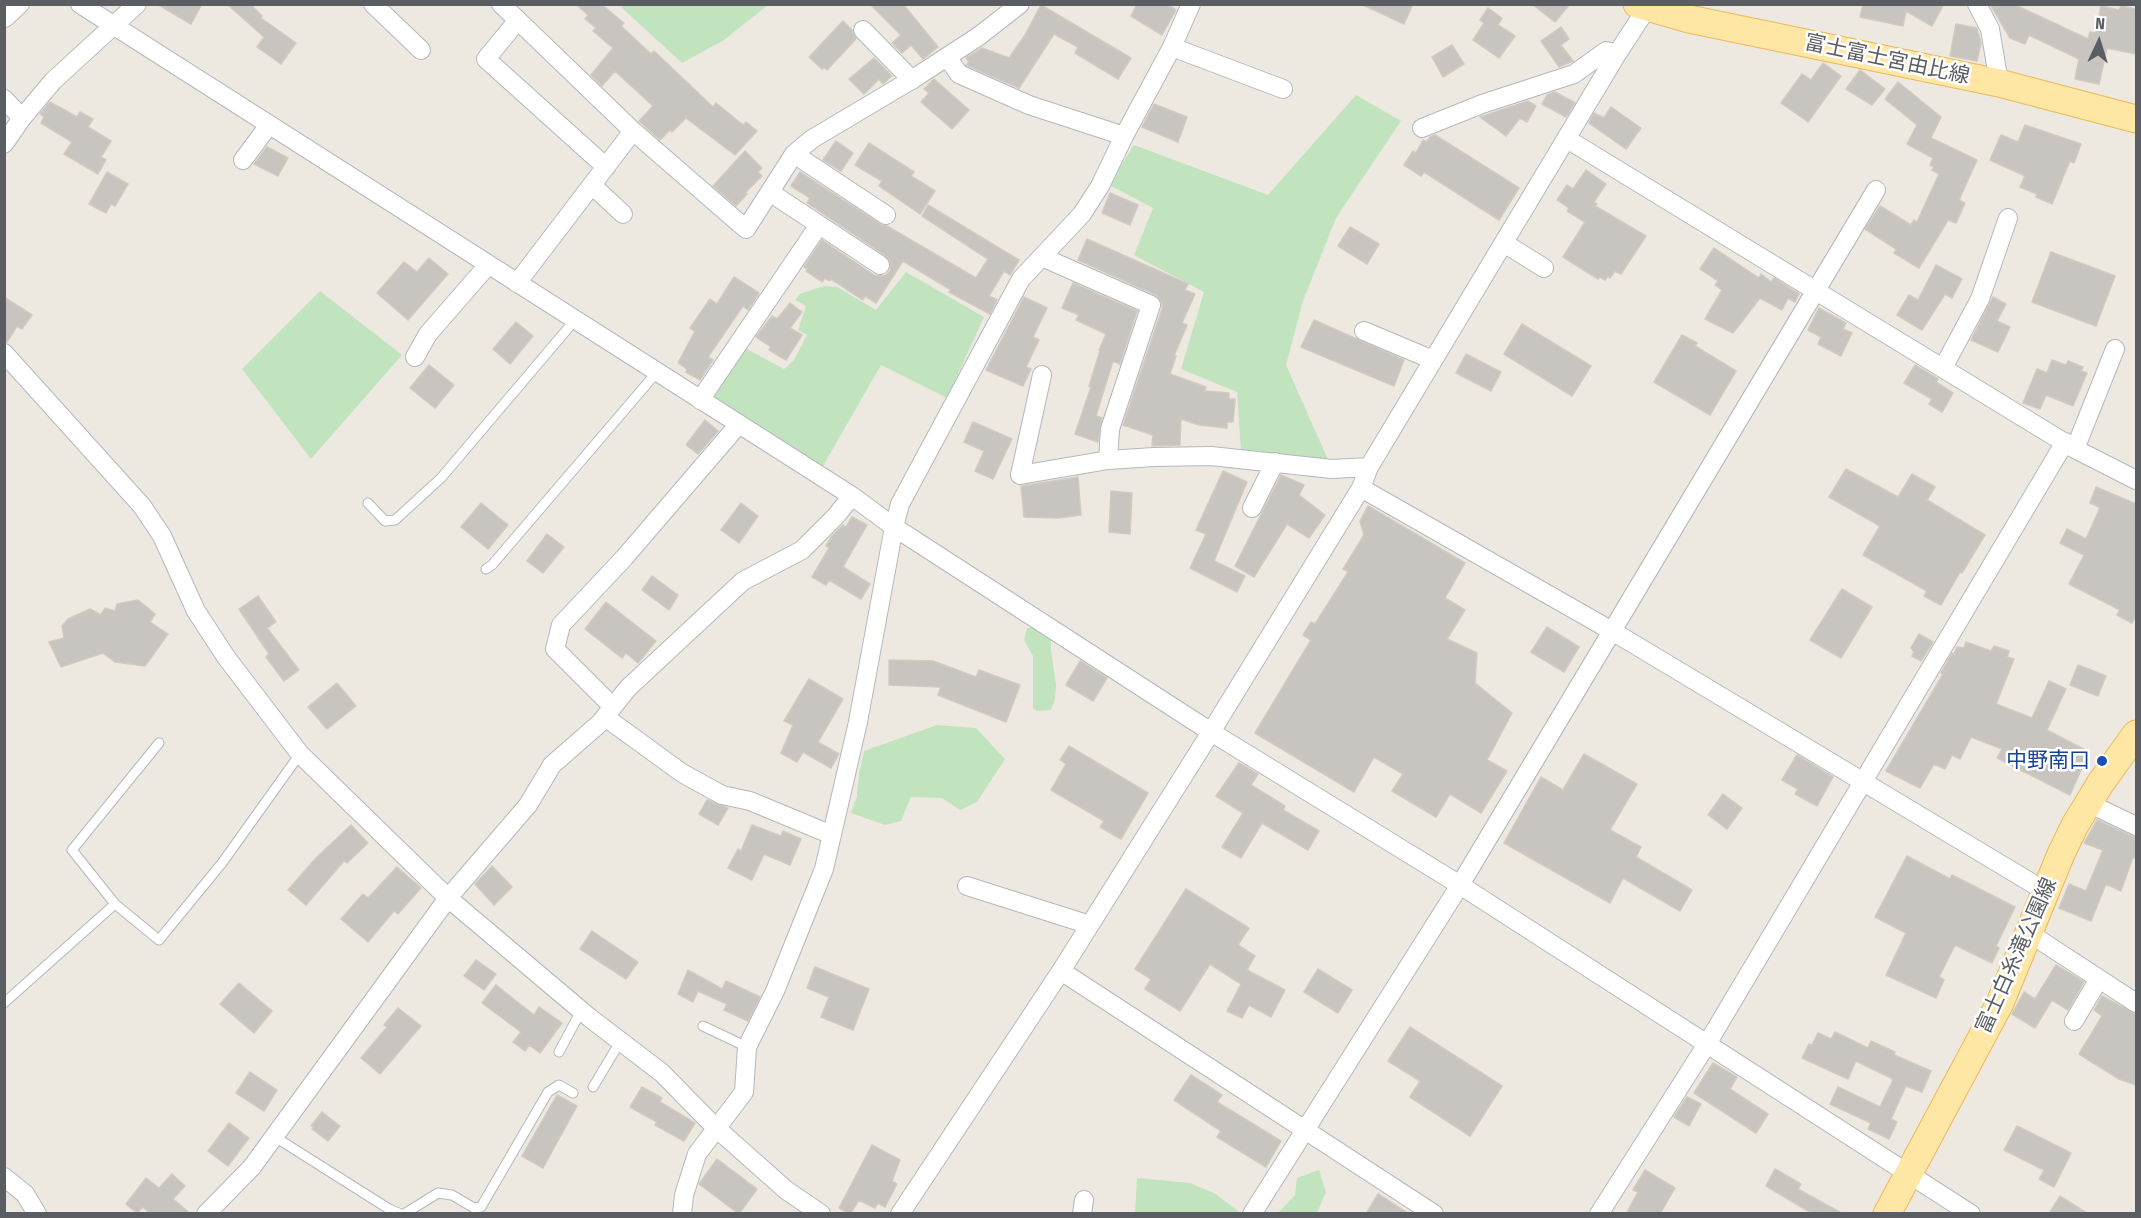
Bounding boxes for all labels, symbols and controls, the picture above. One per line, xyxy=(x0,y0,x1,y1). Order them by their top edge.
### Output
north arrow xyxy=(2069,12,2129,72)
text: N xyxy=(2095,14,2106,33)
street label: 富士富士宮由比線 xyxy=(1802,30,1972,90)
place label: 中野南口 xyxy=(2006,748,2090,774)
marker: 中野南口 xyxy=(2095,754,2109,768)
street label: 富士白糸滝公園線 xyxy=(1971,874,2063,1038)

